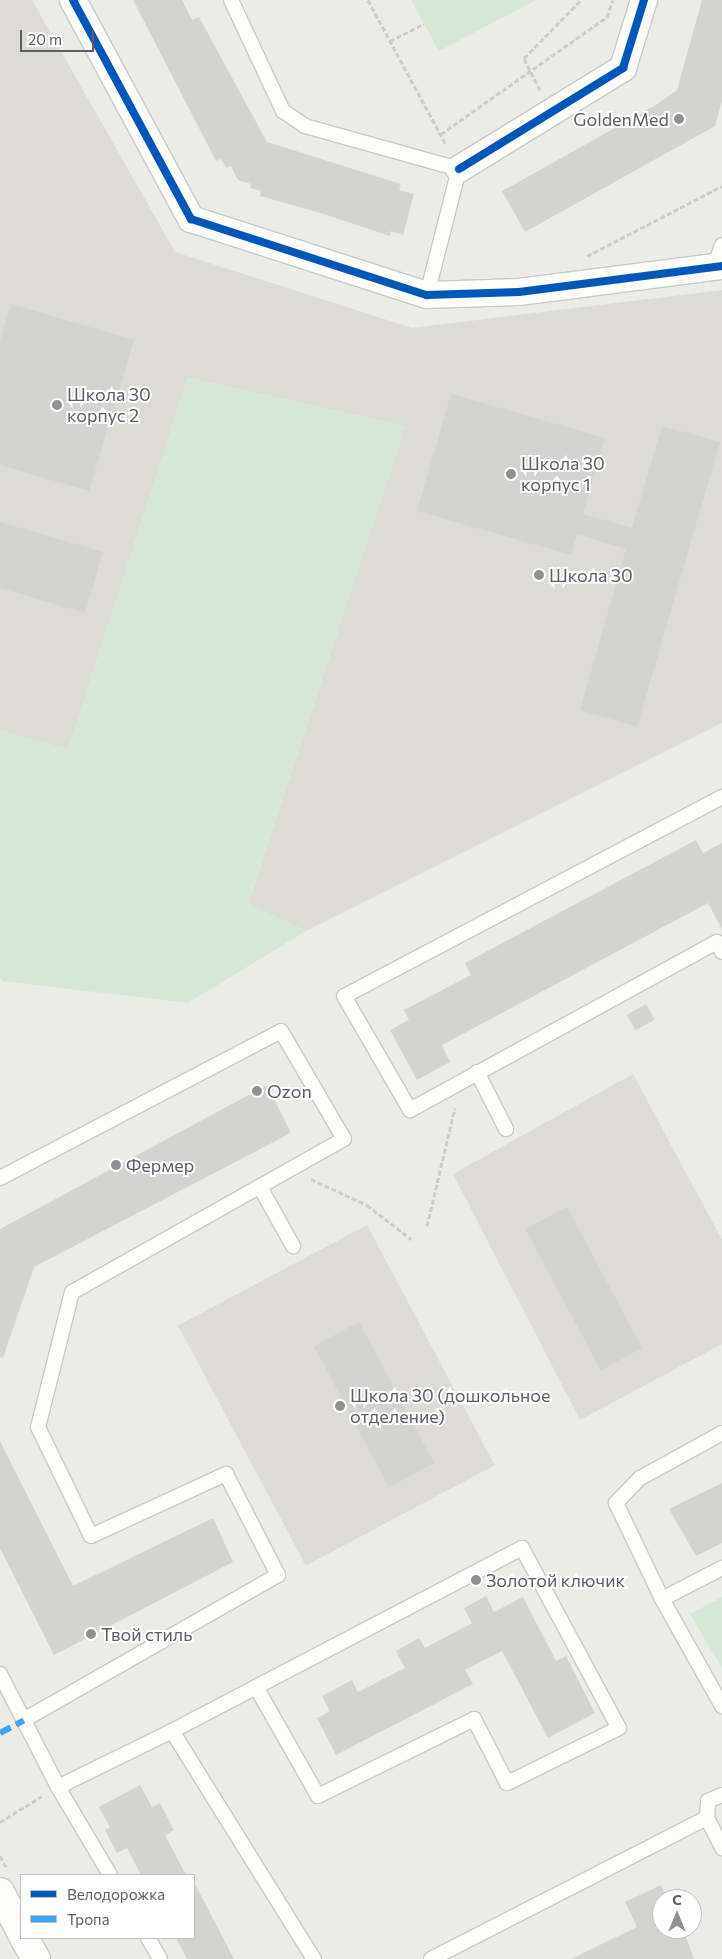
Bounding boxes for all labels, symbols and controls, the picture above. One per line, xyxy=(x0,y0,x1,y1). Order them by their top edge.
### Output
scale bar xyxy=(22,20,96,52)
text: 20 m xyxy=(28,30,62,48)
place label: GoldenMed xyxy=(573,108,669,130)
marker: GoldenMed xyxy=(673,113,685,125)
place label: Школа 30 корпус 2 xyxy=(67,384,151,426)
marker: Школа 30 корпус 2 xyxy=(51,399,63,411)
place label: Школа 30 корпус 1 xyxy=(521,453,605,496)
marker: Школа 30 корпус 1 xyxy=(505,468,517,480)
place label: Школа 30 xyxy=(549,564,633,586)
marker: Школа 30 xyxy=(533,569,545,581)
place label: Ozon xyxy=(267,1080,312,1102)
marker: Ozon xyxy=(251,1085,263,1097)
place label: Фермер xyxy=(126,1154,194,1176)
marker: Фермер xyxy=(110,1159,122,1171)
place label: Школа 30 (дошкольное отделение) xyxy=(350,1385,550,1428)
marker: Школа 30 (дошкольное отделение) xyxy=(334,1400,346,1412)
place label: Золотой ключик xyxy=(486,1569,625,1591)
marker: Золотой ключик xyxy=(470,1574,482,1586)
place label: Твой стиль xyxy=(101,1623,192,1645)
marker: Твой стиль xyxy=(85,1628,97,1640)
legend xyxy=(20,1874,195,1939)
text: Велодорожка xyxy=(67,1885,165,1903)
north arrow xyxy=(652,1889,702,1939)
text: С xyxy=(672,1891,682,1908)
text: Тропа xyxy=(67,1910,109,1928)

